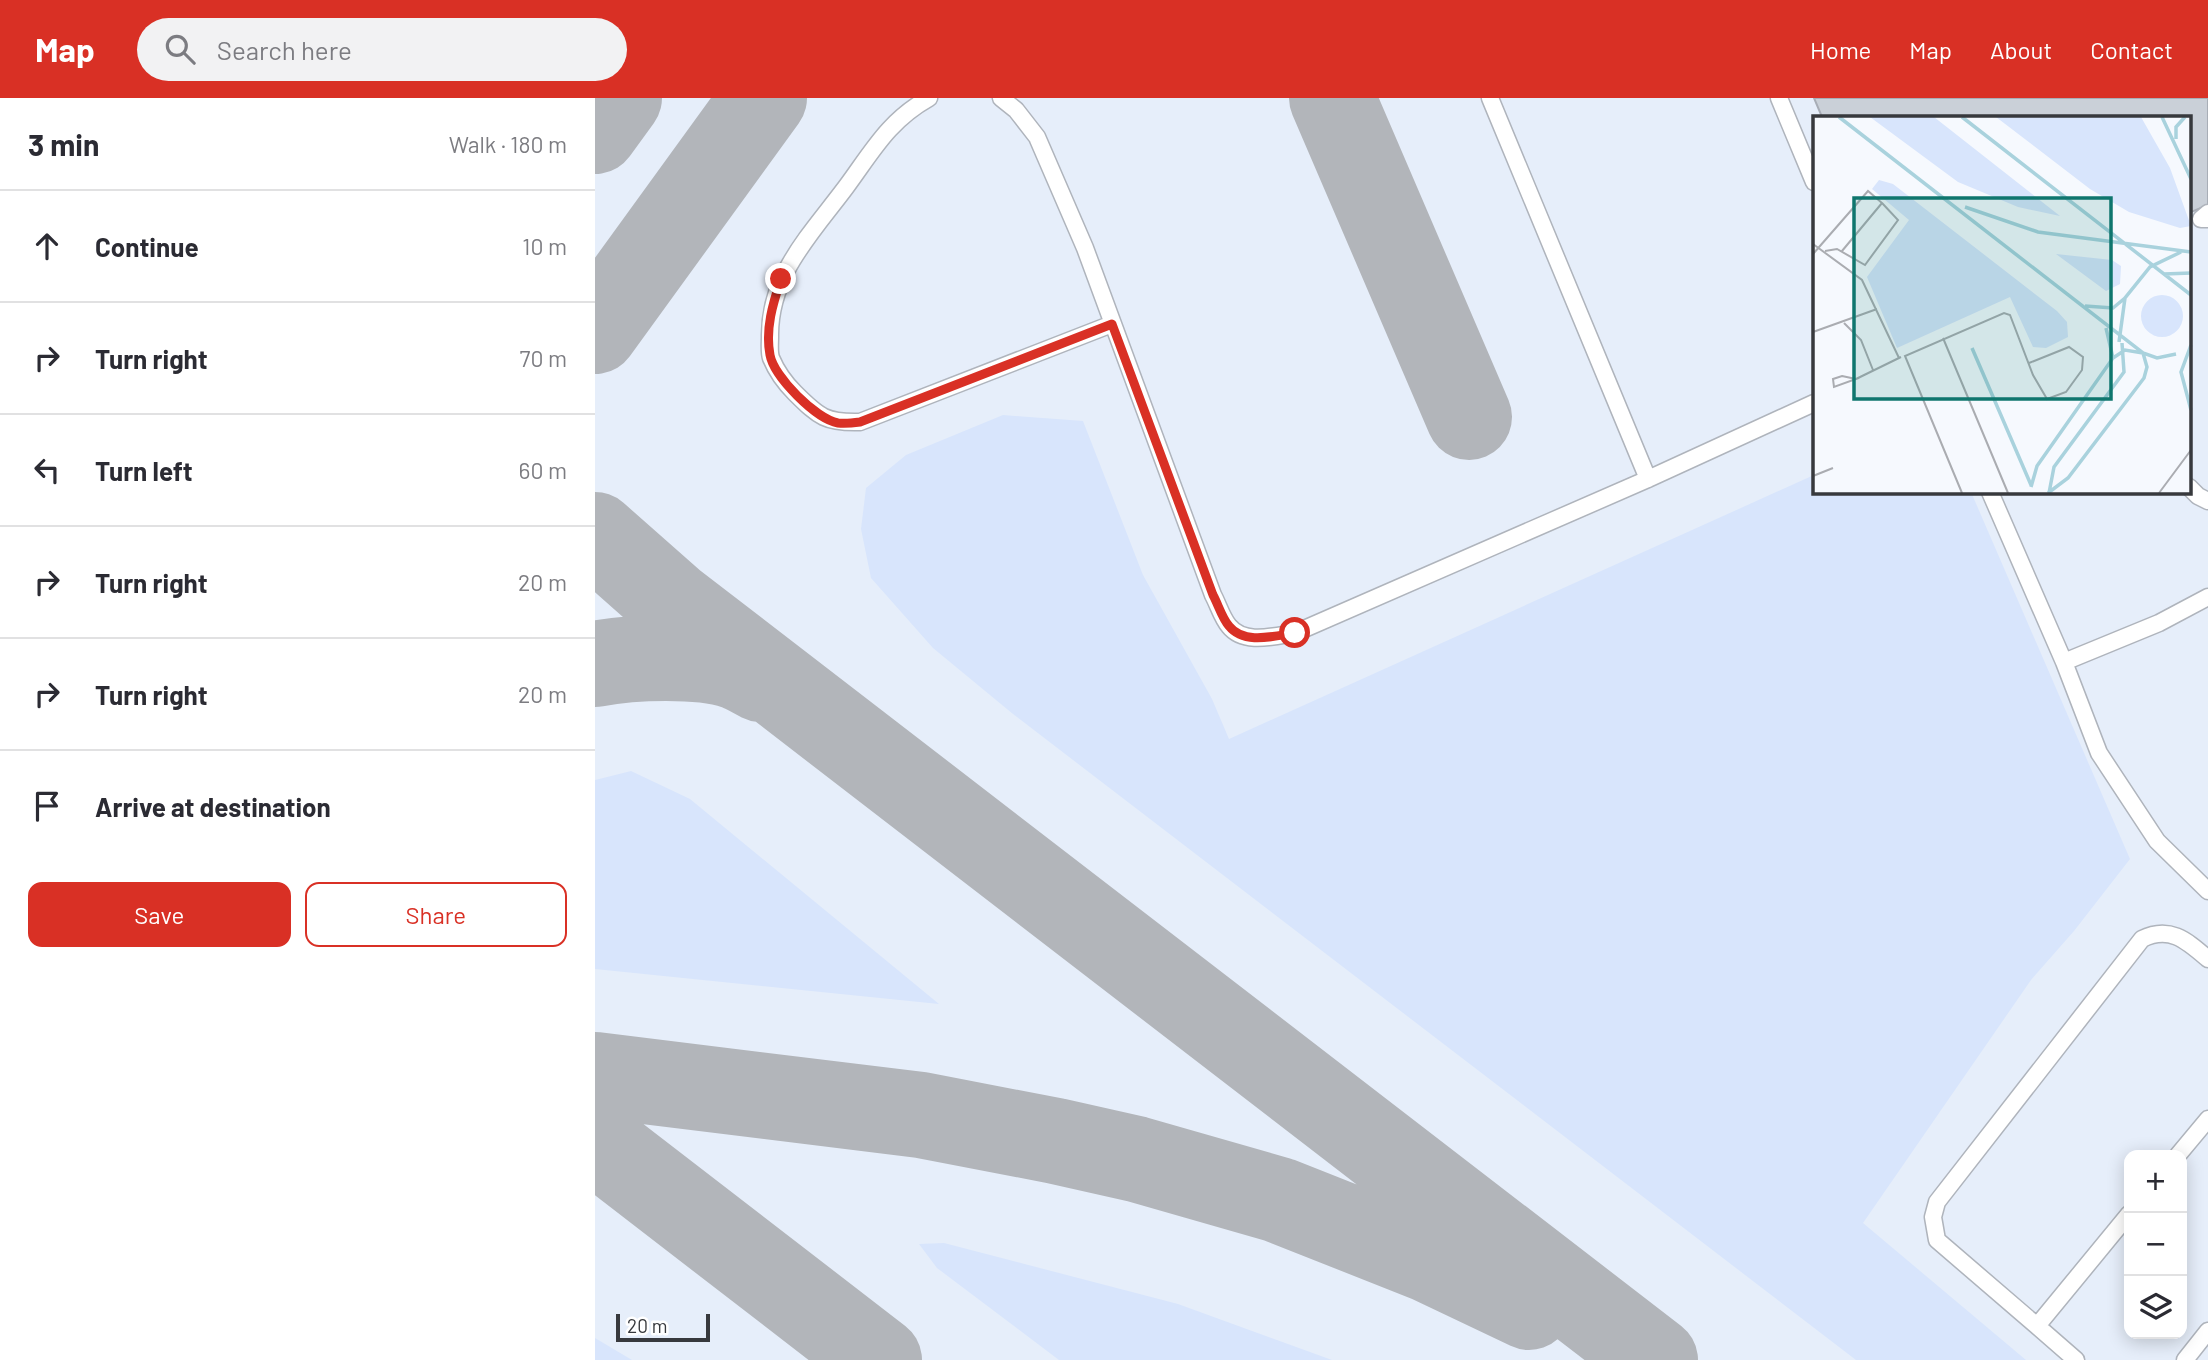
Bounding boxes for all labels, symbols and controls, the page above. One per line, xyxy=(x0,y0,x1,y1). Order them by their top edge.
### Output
search box xyxy=(137,18,627,81)
text: Map xyxy=(35,29,95,69)
icon: search xyxy=(161,30,199,68)
text: Search here xyxy=(217,34,352,65)
text: Home xyxy=(1810,35,1871,64)
text: Map xyxy=(1909,35,1952,64)
text: About xyxy=(1990,35,2052,64)
text: Contact xyxy=(2090,35,2173,64)
inset map xyxy=(1813,116,2191,494)
text: 3 min xyxy=(28,126,99,162)
text: Walk · 180 m xyxy=(449,130,567,158)
icon: ahead xyxy=(28,227,66,265)
text: Continue xyxy=(95,231,199,262)
text: 10 m xyxy=(522,232,567,260)
route end xyxy=(765,263,796,294)
icon: right xyxy=(28,339,66,377)
text: Turn right xyxy=(95,343,208,374)
text: 70 m xyxy=(520,344,567,372)
icon: left xyxy=(28,451,66,489)
text: Turn left xyxy=(95,455,193,486)
text: 60 m xyxy=(519,456,567,484)
icon: right xyxy=(28,563,66,601)
text: Turn right xyxy=(95,567,208,598)
text: 20 m xyxy=(518,568,567,596)
route start xyxy=(1279,617,1310,648)
icon: right xyxy=(28,675,66,713)
text: Turn right xyxy=(95,679,208,710)
text: 20 m xyxy=(518,680,567,708)
icon: arrive xyxy=(28,787,66,825)
text: Arrive at destination xyxy=(95,791,331,822)
button: Save xyxy=(28,882,291,947)
button: Share xyxy=(305,882,567,947)
map controls xyxy=(2124,1150,2187,1339)
button: + xyxy=(2124,1150,2187,1213)
button: − xyxy=(2124,1213,2187,1276)
button: layers xyxy=(2124,1276,2187,1339)
scale bar xyxy=(616,1311,711,1343)
text: 20 m xyxy=(627,1314,667,1337)

